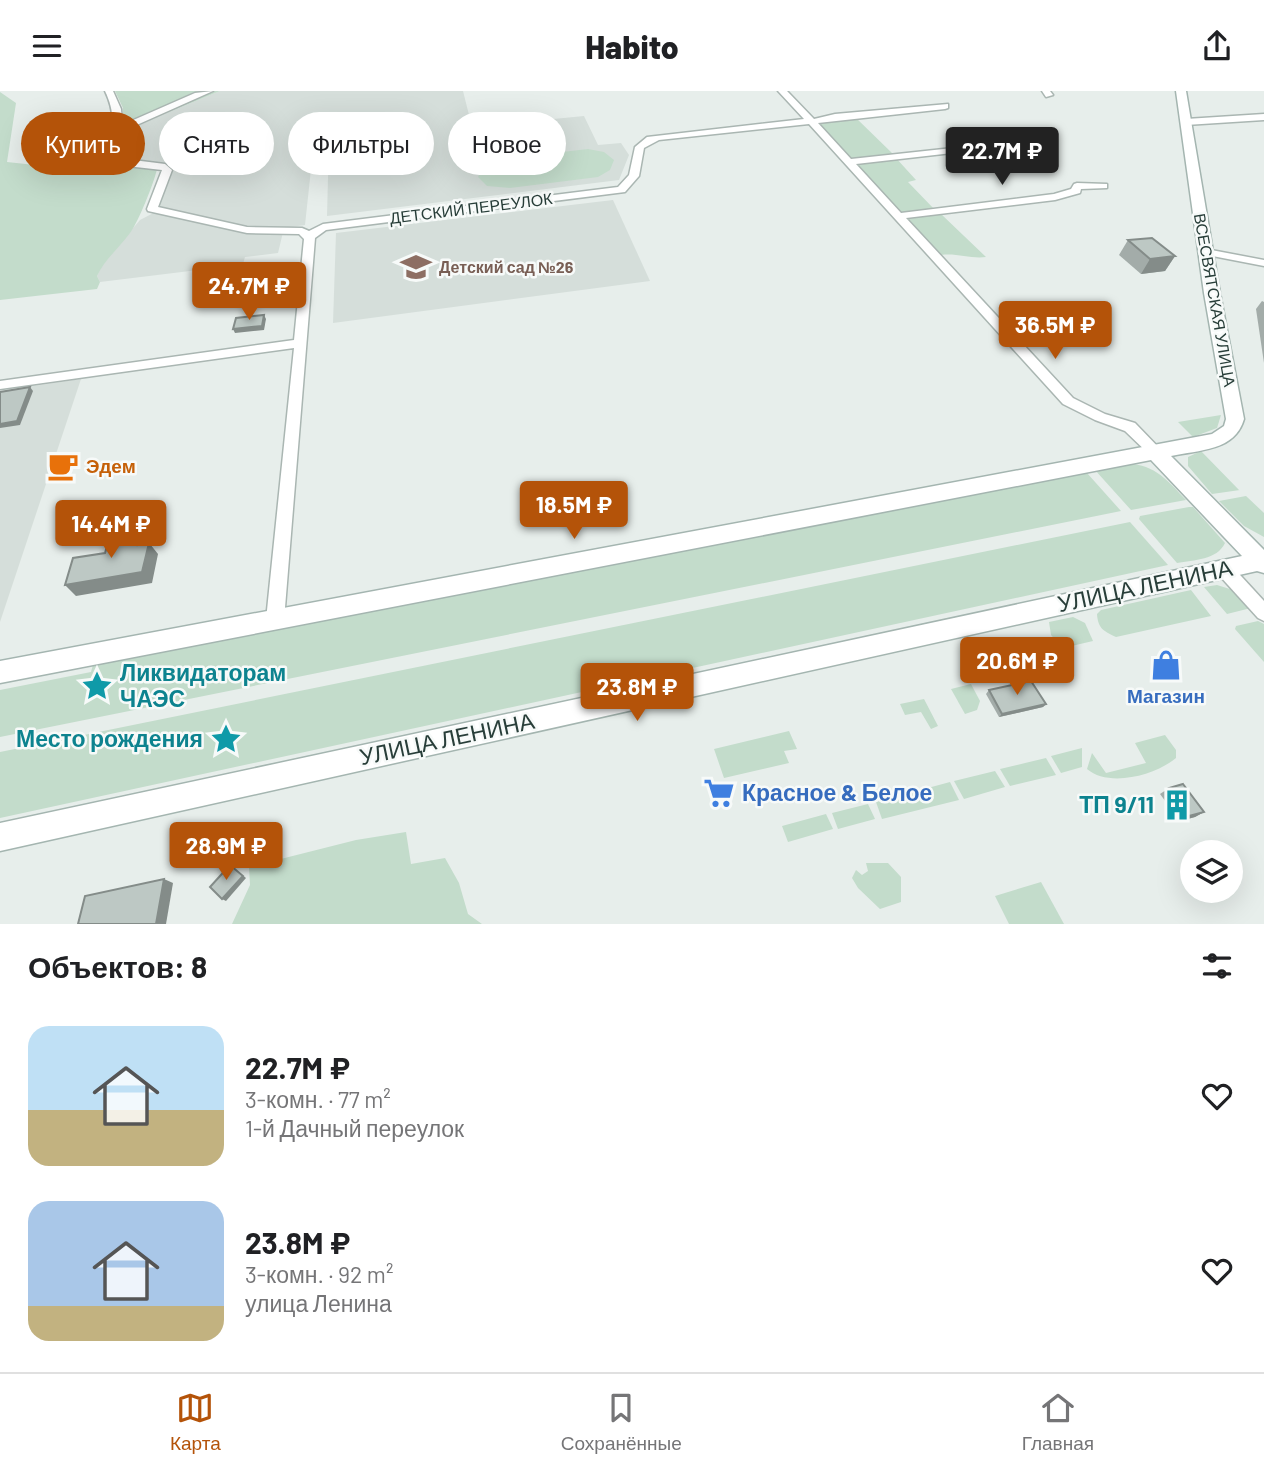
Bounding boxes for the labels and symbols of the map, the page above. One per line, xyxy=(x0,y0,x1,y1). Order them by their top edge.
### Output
pin: 22.7M ₽ xyxy=(937,127,1067,187)
street label: ДЕТСКИЙ ПЕРЕУЛОК xyxy=(389,188,554,227)
street label: ВСЕСВЯТСКАЯ УЛИЦА xyxy=(1191,212,1240,388)
school or university icon: Детский сад №26 xyxy=(399,250,433,284)
place label: Детский сад №26 xyxy=(439,257,574,276)
pin: 24.7M ₽ xyxy=(184,263,314,322)
pin: 36.5M ₽ xyxy=(990,301,1120,361)
cafe icon: Эдем xyxy=(46,449,80,483)
place label: Эдем xyxy=(86,454,136,477)
pin: 18.5M ₽ xyxy=(509,482,639,541)
pin: 14.4M ₽ xyxy=(46,501,176,560)
street label: УЛИЦА ЛЕНИНА xyxy=(1055,553,1235,617)
pin: 20.6M ₽ xyxy=(952,637,1082,697)
shop icon: Магазин xyxy=(1149,648,1183,682)
place label: Ликвидаторам ЧАЭС xyxy=(120,658,286,712)
pin: 23.8M ₽ xyxy=(572,663,702,723)
place icon: Ликвидаторам ЧАЭС xyxy=(80,669,114,703)
place label: Магазин xyxy=(1127,684,1205,707)
street label: УЛИЦА ЛЕНИНА xyxy=(357,706,537,770)
place icon: Место рождения xyxy=(209,722,243,756)
place label: Место рождения xyxy=(16,724,203,752)
supermarket icon: Красное & Белое xyxy=(702,776,736,810)
place label: Красное & Белое xyxy=(742,778,932,806)
building icon: ТП 9/11 xyxy=(1160,788,1194,822)
place label: ТП 9/11 xyxy=(1079,790,1154,818)
pin: 28.9M ₽ xyxy=(161,823,291,882)

